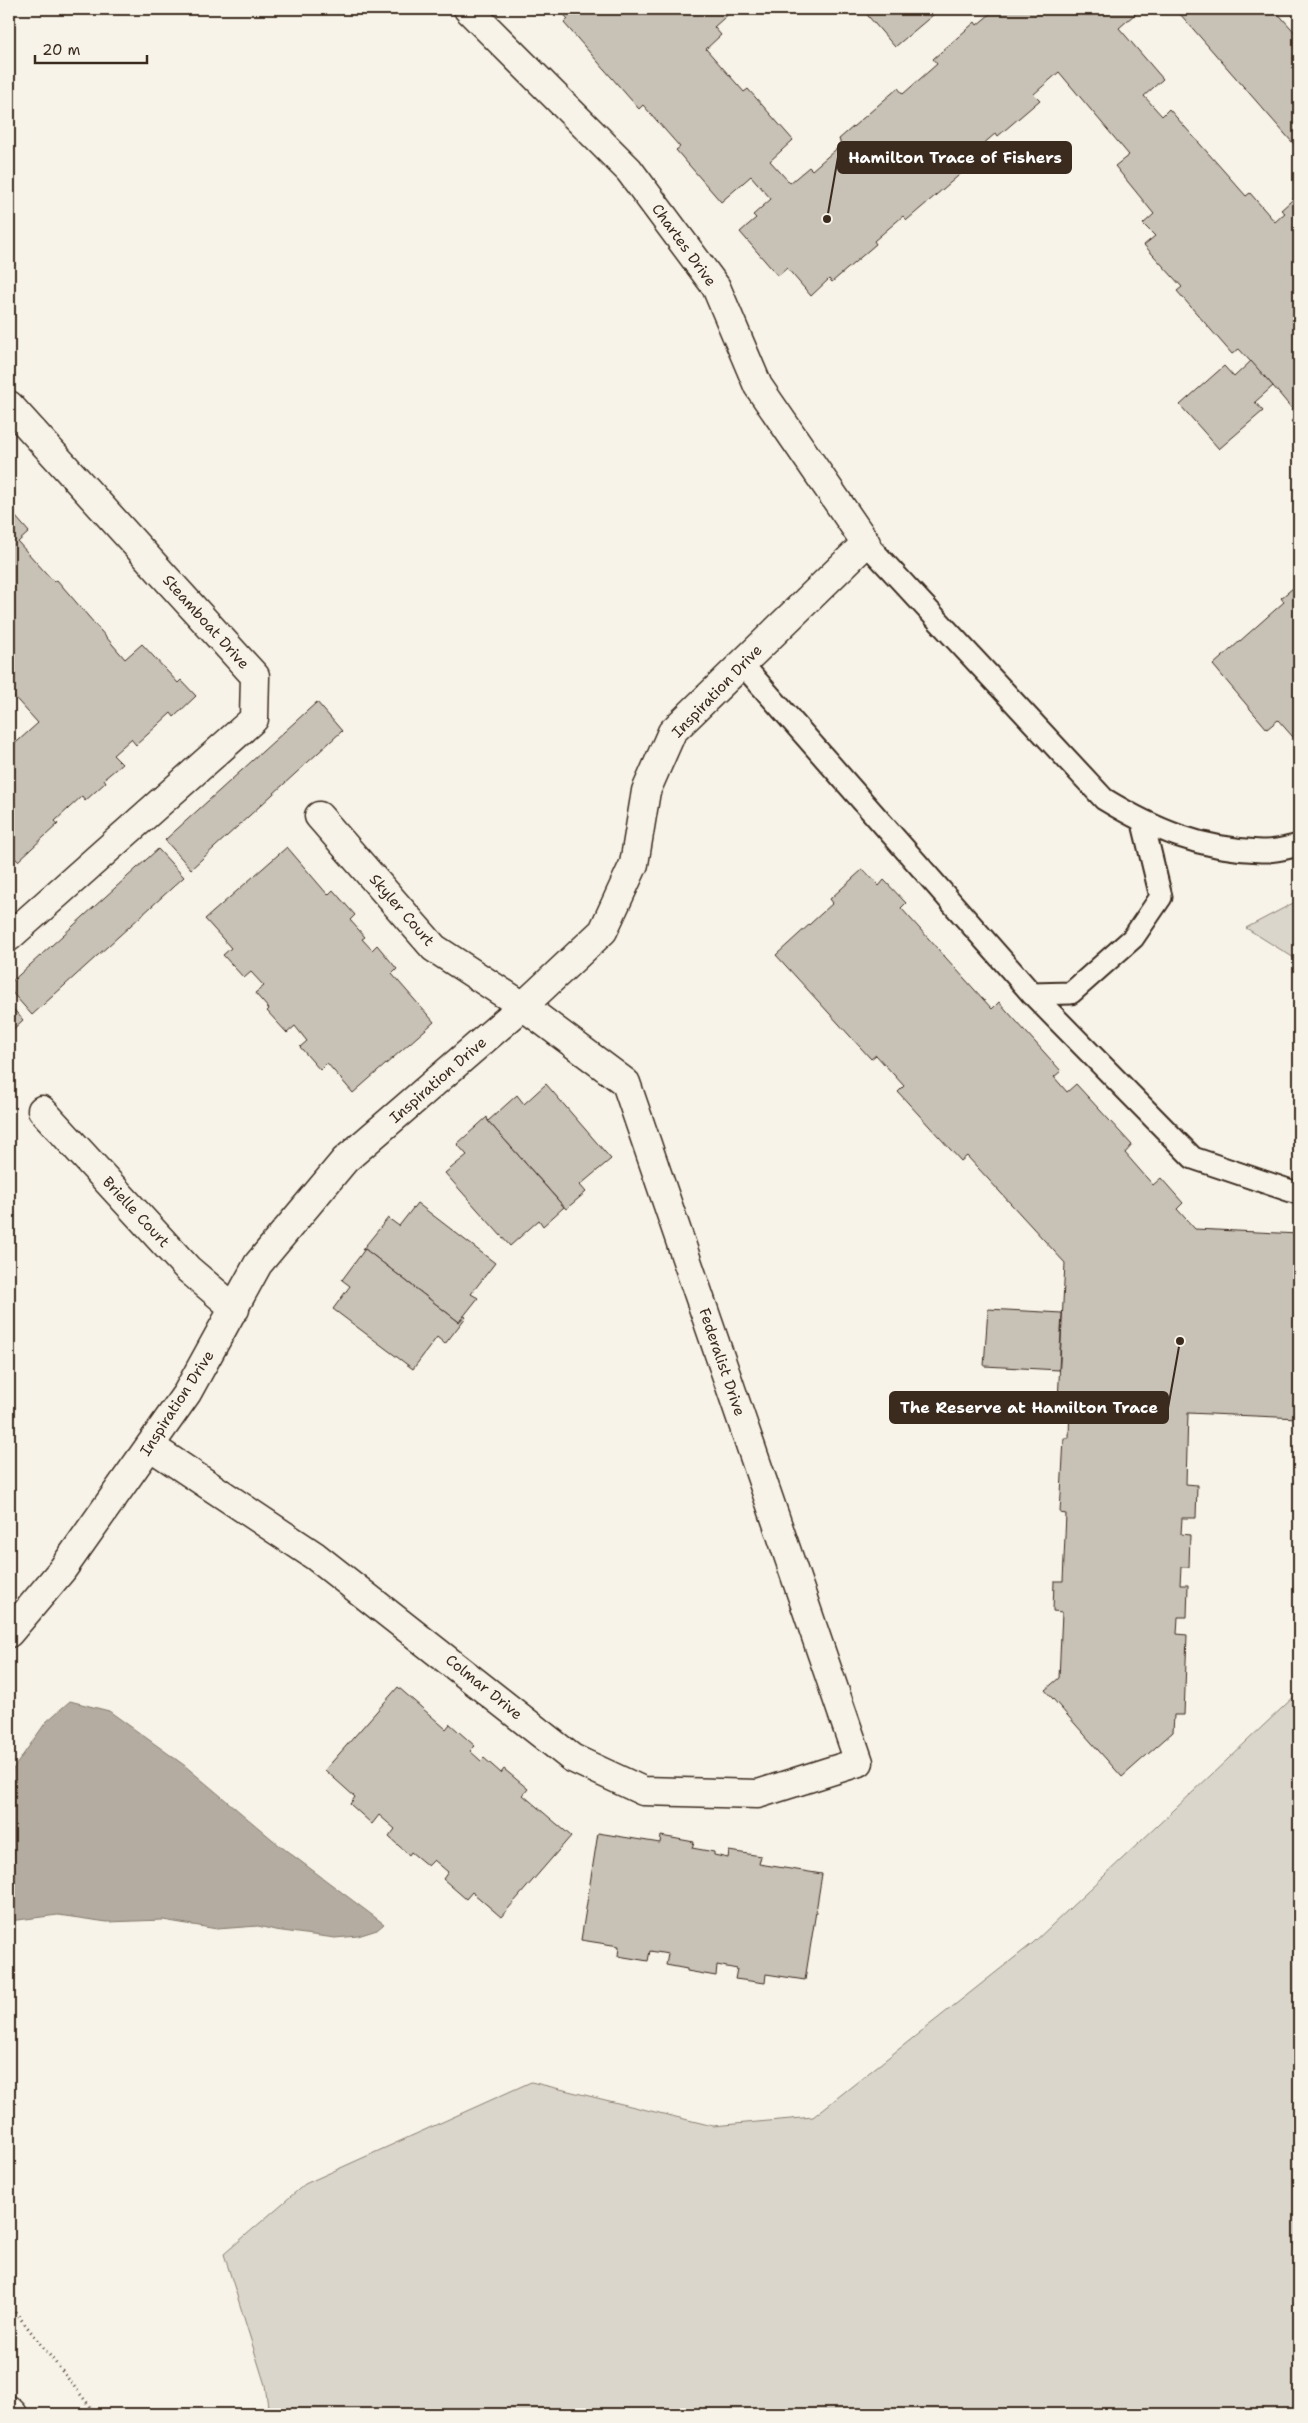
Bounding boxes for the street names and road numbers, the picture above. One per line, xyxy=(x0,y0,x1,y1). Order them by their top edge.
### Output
street label: Chartes Drive xyxy=(647,200,721,290)
street label: Steamboat Drive xyxy=(158,571,254,673)
street label: Inspiration Drive xyxy=(667,640,767,742)
street label: Skyler Court xyxy=(365,870,439,950)
street label: Inspiration Drive xyxy=(385,1032,491,1128)
street label: Brielle Court xyxy=(98,1172,174,1252)
street label: Federalist Drive xyxy=(694,1305,750,1419)
street label: Inspiration Drive xyxy=(135,1346,219,1460)
street label: Colmar Drive xyxy=(441,1650,527,1724)

